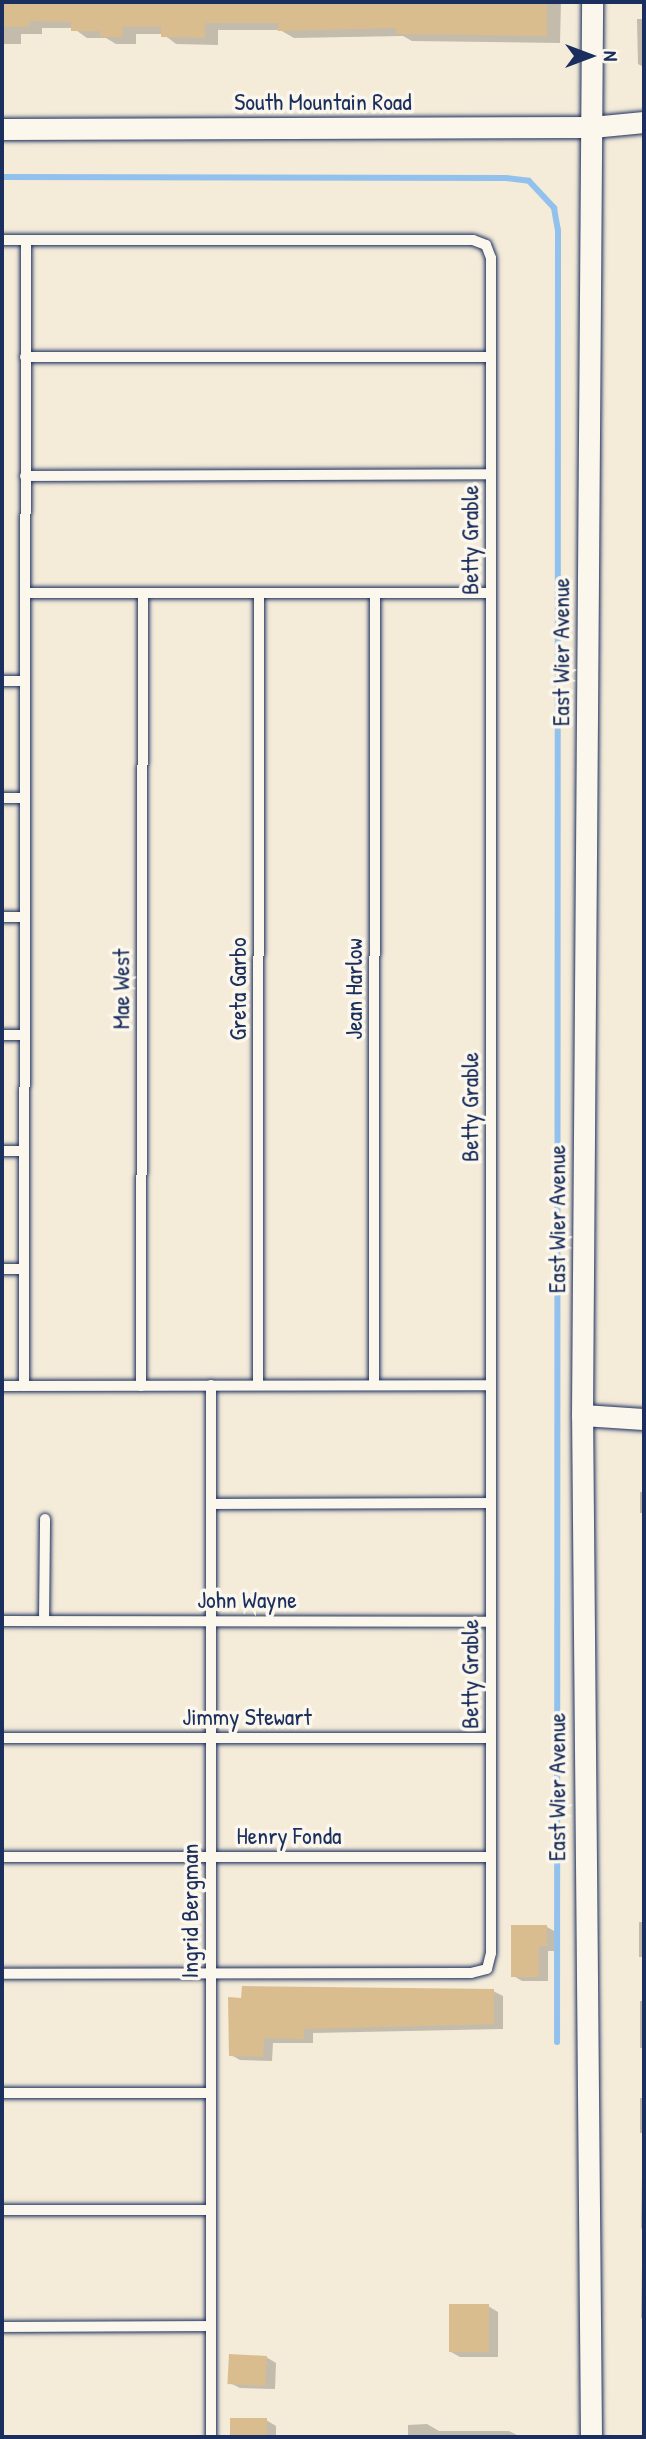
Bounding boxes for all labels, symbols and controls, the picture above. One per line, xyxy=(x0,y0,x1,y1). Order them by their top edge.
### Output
north arrow xyxy=(555,21,625,91)
text: N xyxy=(598,51,624,61)
street label: South Mountain Road xyxy=(234,88,412,116)
street label: Betty Grable xyxy=(456,485,484,595)
street label: East Wier Avenue xyxy=(547,578,575,726)
street label: Greta Garbo xyxy=(224,937,252,1041)
street label: Jean Harlow xyxy=(340,938,368,1040)
street label: Mae West xyxy=(107,949,135,1029)
street label: Betty Grable xyxy=(456,1052,484,1162)
street label: East Wier Avenue xyxy=(543,1145,571,1293)
street label: John Wayne xyxy=(197,1586,297,1614)
street label: Betty Grable xyxy=(456,1619,484,1729)
street label: Jimmy Stewart xyxy=(182,1703,312,1731)
street label: East Wier Avenue xyxy=(543,1713,571,1861)
street label: Henry Fonda xyxy=(237,1822,341,1850)
street label: Ingrid Bergman xyxy=(176,1844,204,1978)

